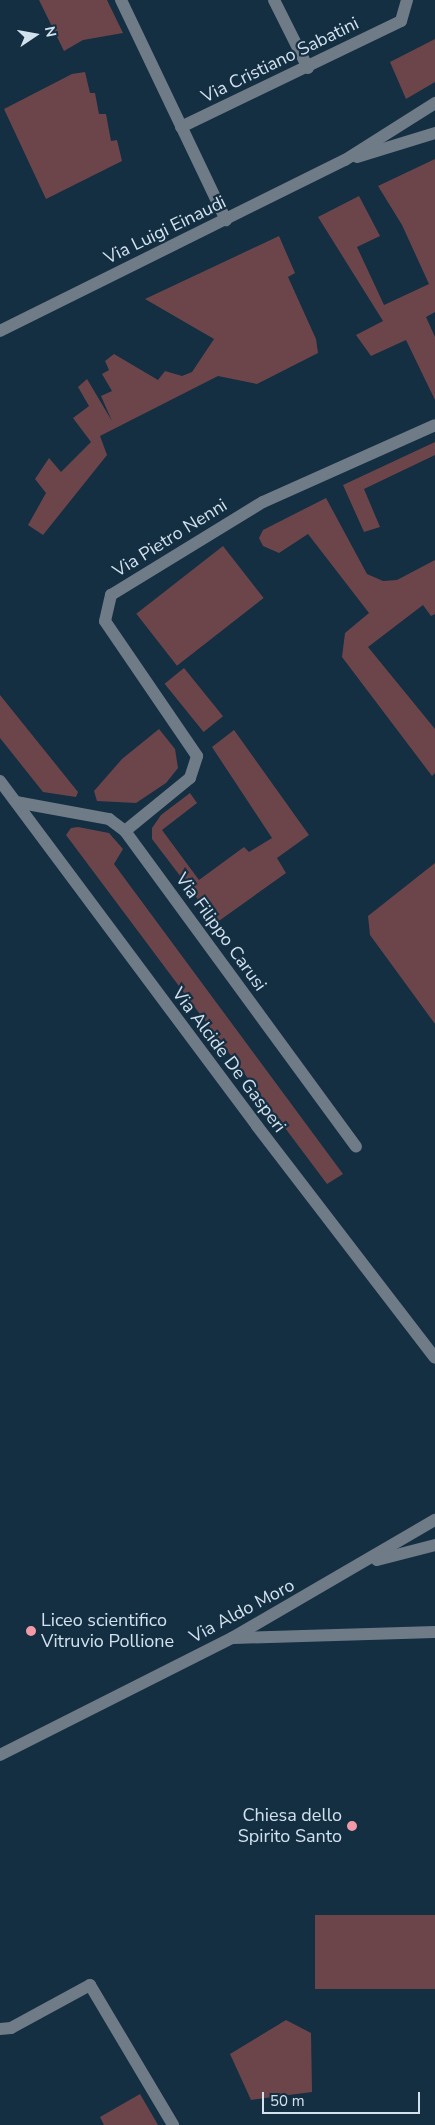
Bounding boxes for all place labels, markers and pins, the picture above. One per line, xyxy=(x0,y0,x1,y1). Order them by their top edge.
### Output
place label: Liceo scientifico Vitruvio Pollione xyxy=(41,1610,174,1652)
marker: Liceo scientifico Vitruvio Pollione xyxy=(25,1625,37,1637)
place label: Chiesa dello Spirito Santo xyxy=(238,1805,342,1848)
marker: Chiesa dello Spirito Santo xyxy=(346,1820,358,1832)

